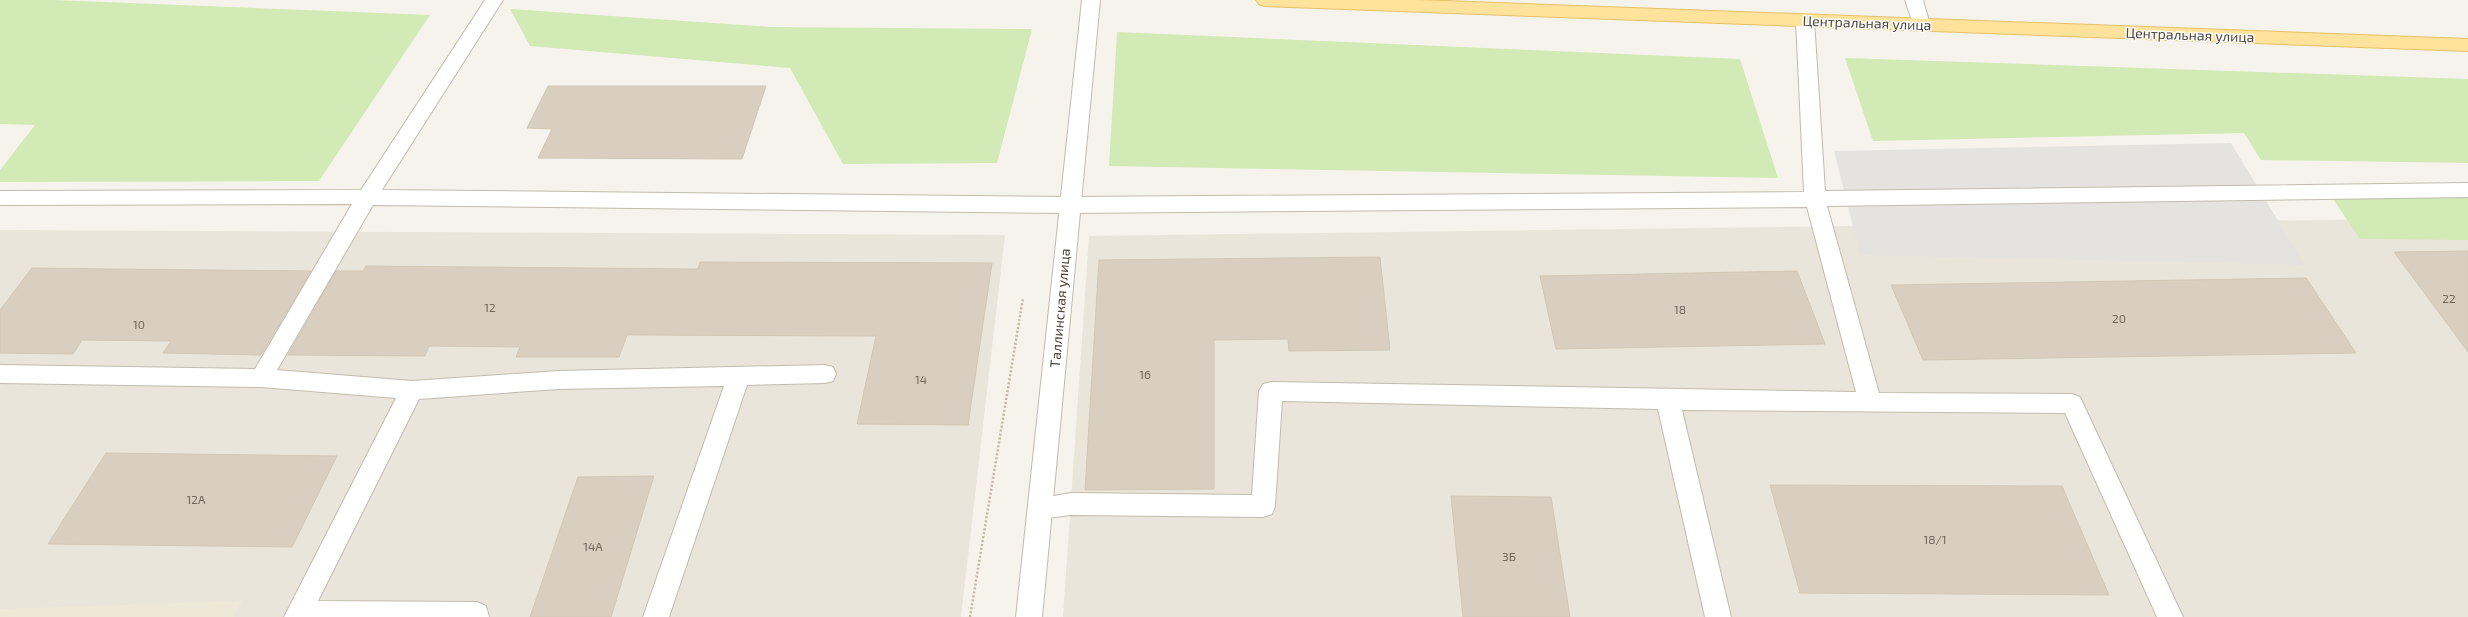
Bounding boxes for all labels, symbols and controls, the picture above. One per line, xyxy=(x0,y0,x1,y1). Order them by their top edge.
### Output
street label: Центральная улица xyxy=(1802,12,1932,33)
street label: Центральная улица xyxy=(2125,24,2255,45)
street label: Таллинская улица xyxy=(1046,247,1073,368)
house number: 22 xyxy=(2442,291,2456,305)
house number: 12 xyxy=(484,300,496,314)
house number: 18 xyxy=(1674,302,1686,316)
house number: 20 xyxy=(2112,311,2126,325)
house number: 10 xyxy=(133,317,145,331)
house number: 16 xyxy=(1139,367,1151,381)
house number: 14 xyxy=(915,372,927,386)
house number: 12А xyxy=(187,492,206,506)
house number: 18/1 xyxy=(1923,532,1947,546)
house number: 14А xyxy=(583,539,603,553)
house number: 3Б xyxy=(1502,549,1516,563)

